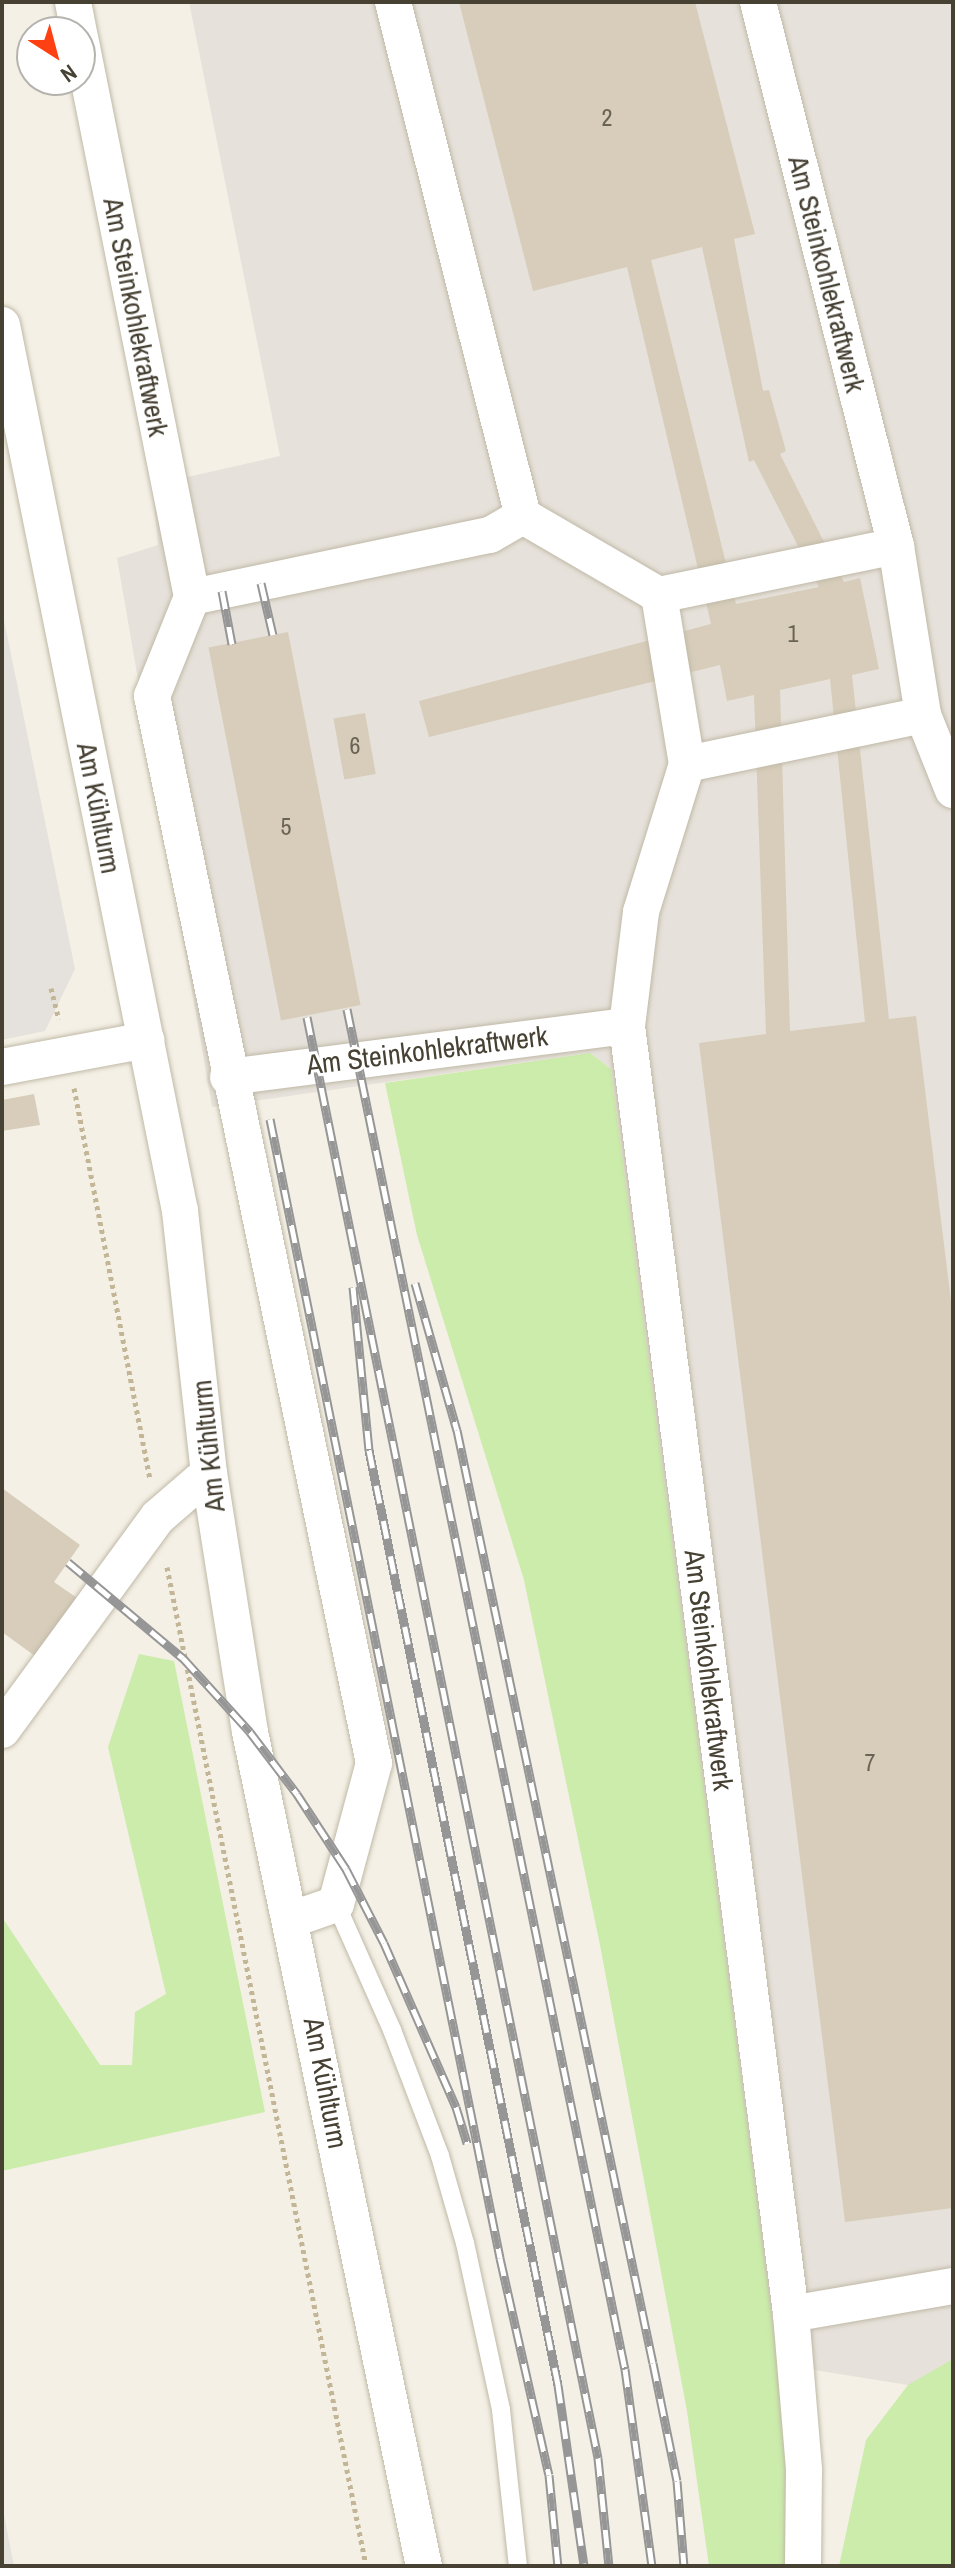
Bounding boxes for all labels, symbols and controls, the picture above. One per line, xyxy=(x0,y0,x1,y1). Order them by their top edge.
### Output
north arrow xyxy=(16,16,96,96)
text: N xyxy=(55,58,83,90)
house number: 2 xyxy=(602,104,612,132)
street label: Am Steinkohlekraftwerk xyxy=(781,152,873,396)
street label: Am Steinkohlekraftwerk xyxy=(96,195,176,439)
house number: 1 xyxy=(788,620,798,648)
house number: 6 xyxy=(350,732,360,760)
street label: Am Kühlturm xyxy=(70,740,128,876)
house number: 5 xyxy=(281,813,291,841)
street label: Am Steinkohlekraftwerk xyxy=(305,1019,549,1081)
street label: Am Kühlturm xyxy=(184,1378,232,1514)
street label: Am Steinkohlekraftwerk xyxy=(678,1548,740,1792)
house number: 7 xyxy=(865,1749,875,1777)
street label: Am Kühlturm xyxy=(297,2015,355,2151)

